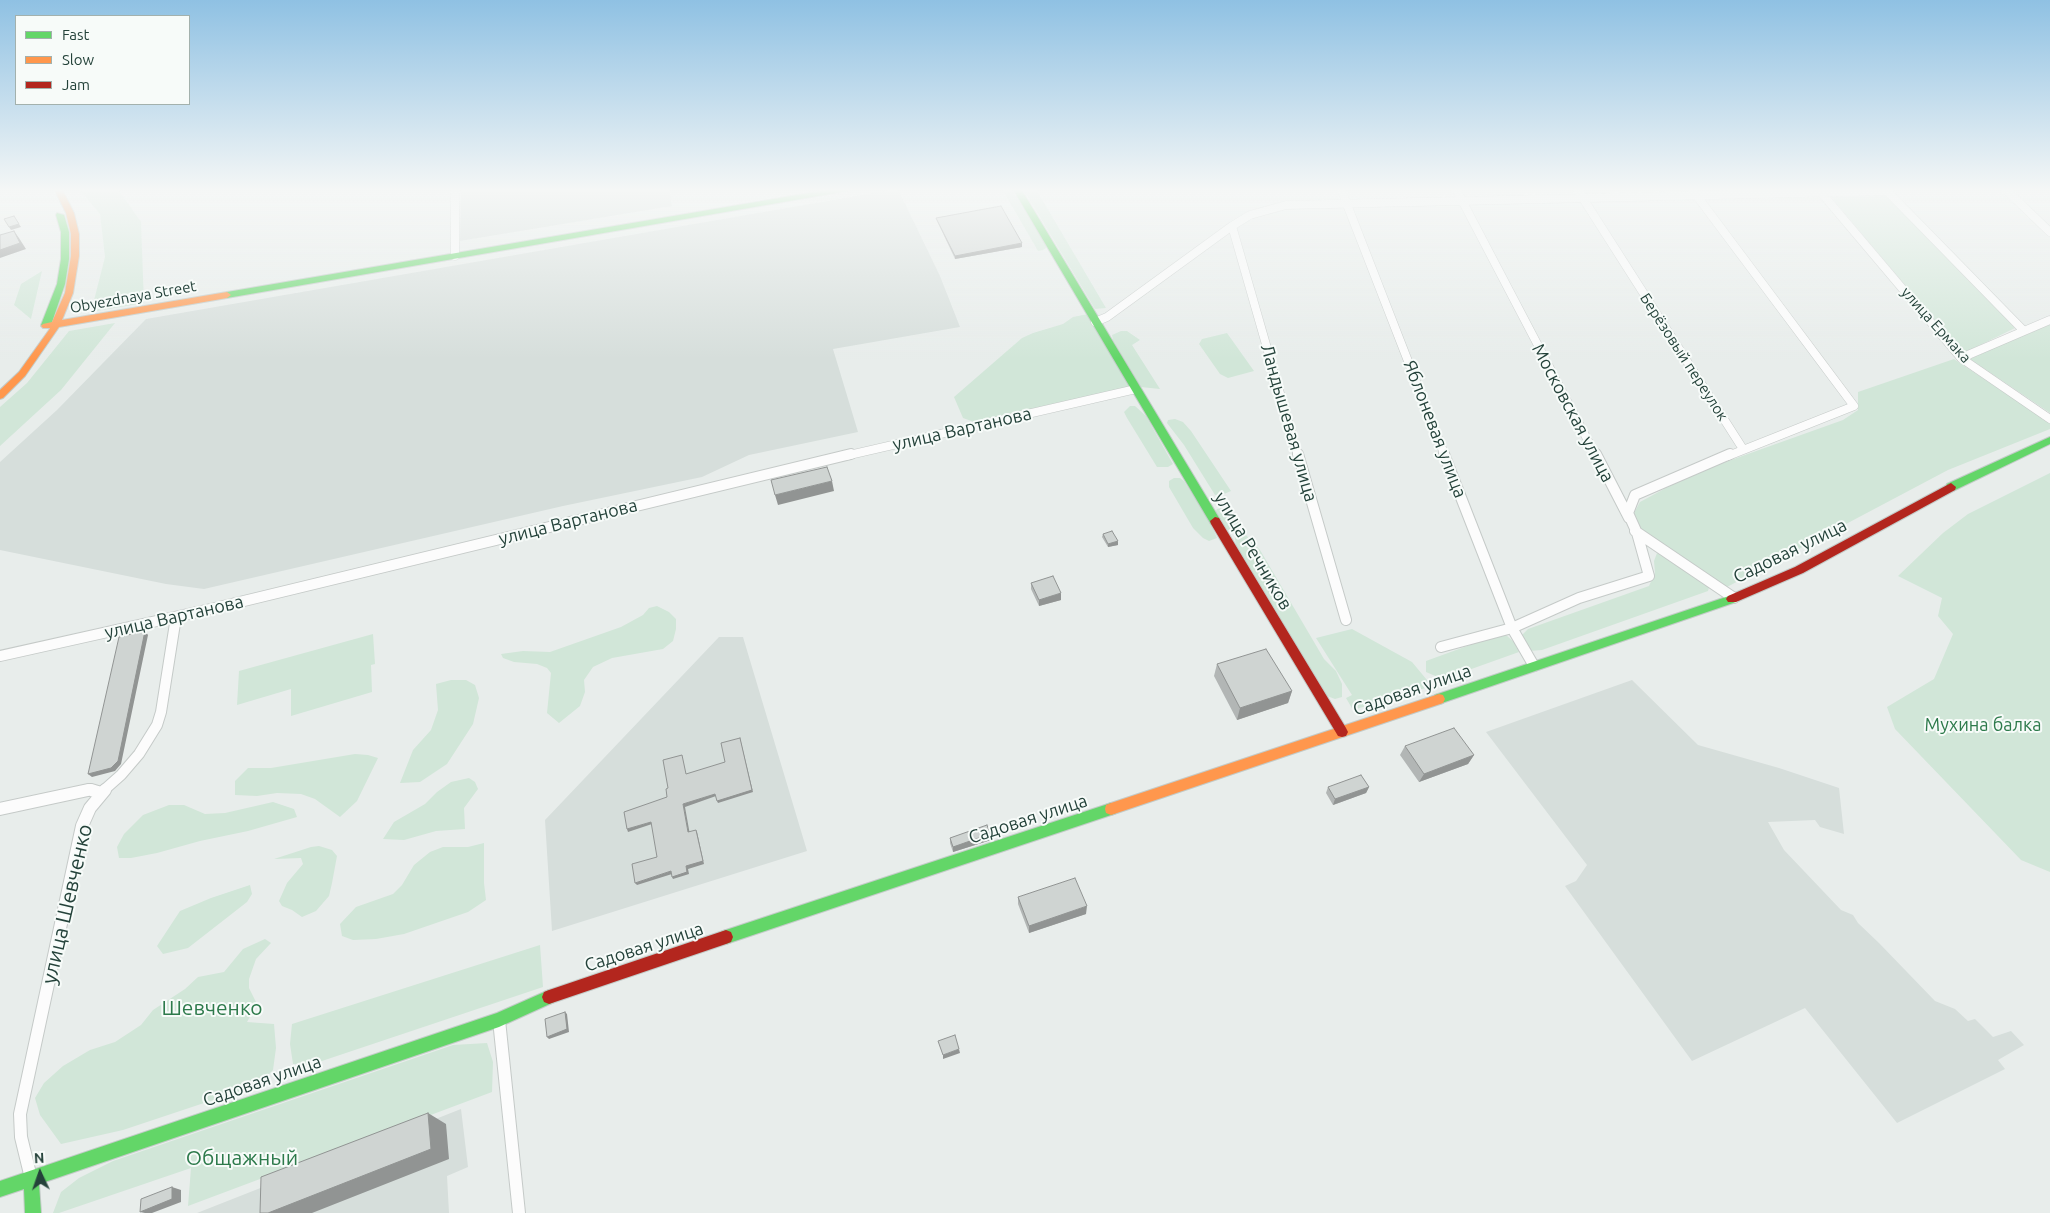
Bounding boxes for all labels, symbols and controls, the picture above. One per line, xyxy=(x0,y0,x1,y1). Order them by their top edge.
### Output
legend xyxy=(15,15,190,105)
text: Fast xyxy=(62,26,89,43)
text: Slow xyxy=(62,51,94,68)
text: Jam xyxy=(62,76,90,93)
street label: Obyezdnaya Street xyxy=(68,277,198,317)
street label: улица Ермака xyxy=(1897,283,1975,367)
street label: Берёзовый переулок xyxy=(1636,290,1732,424)
street label: Московская улица xyxy=(1527,340,1619,486)
street label: Ландышевая улица xyxy=(1256,342,1322,504)
street label: Яблоневая улица xyxy=(1399,357,1471,501)
street label: улица Вартанова xyxy=(890,402,1034,456)
street label: улица Речников xyxy=(1209,488,1297,614)
street label: улица Вартанова xyxy=(496,494,640,550)
street label: Садовая улица xyxy=(1730,514,1850,588)
street label: улица Вартанова xyxy=(102,590,246,644)
street label: Садовая улица xyxy=(1350,660,1474,720)
park label: Мухина балка xyxy=(1924,714,2042,736)
street label: Садовая улица xyxy=(966,790,1090,848)
street label: улица Шевченко xyxy=(36,822,98,986)
street label: Садовая улица xyxy=(582,918,706,976)
park label: Шевченко xyxy=(161,995,263,1021)
street label: Садовая улица xyxy=(200,1051,324,1111)
park label: Общажный xyxy=(186,1145,298,1171)
north arrow xyxy=(15,1148,65,1198)
text: N xyxy=(34,1150,45,1166)

